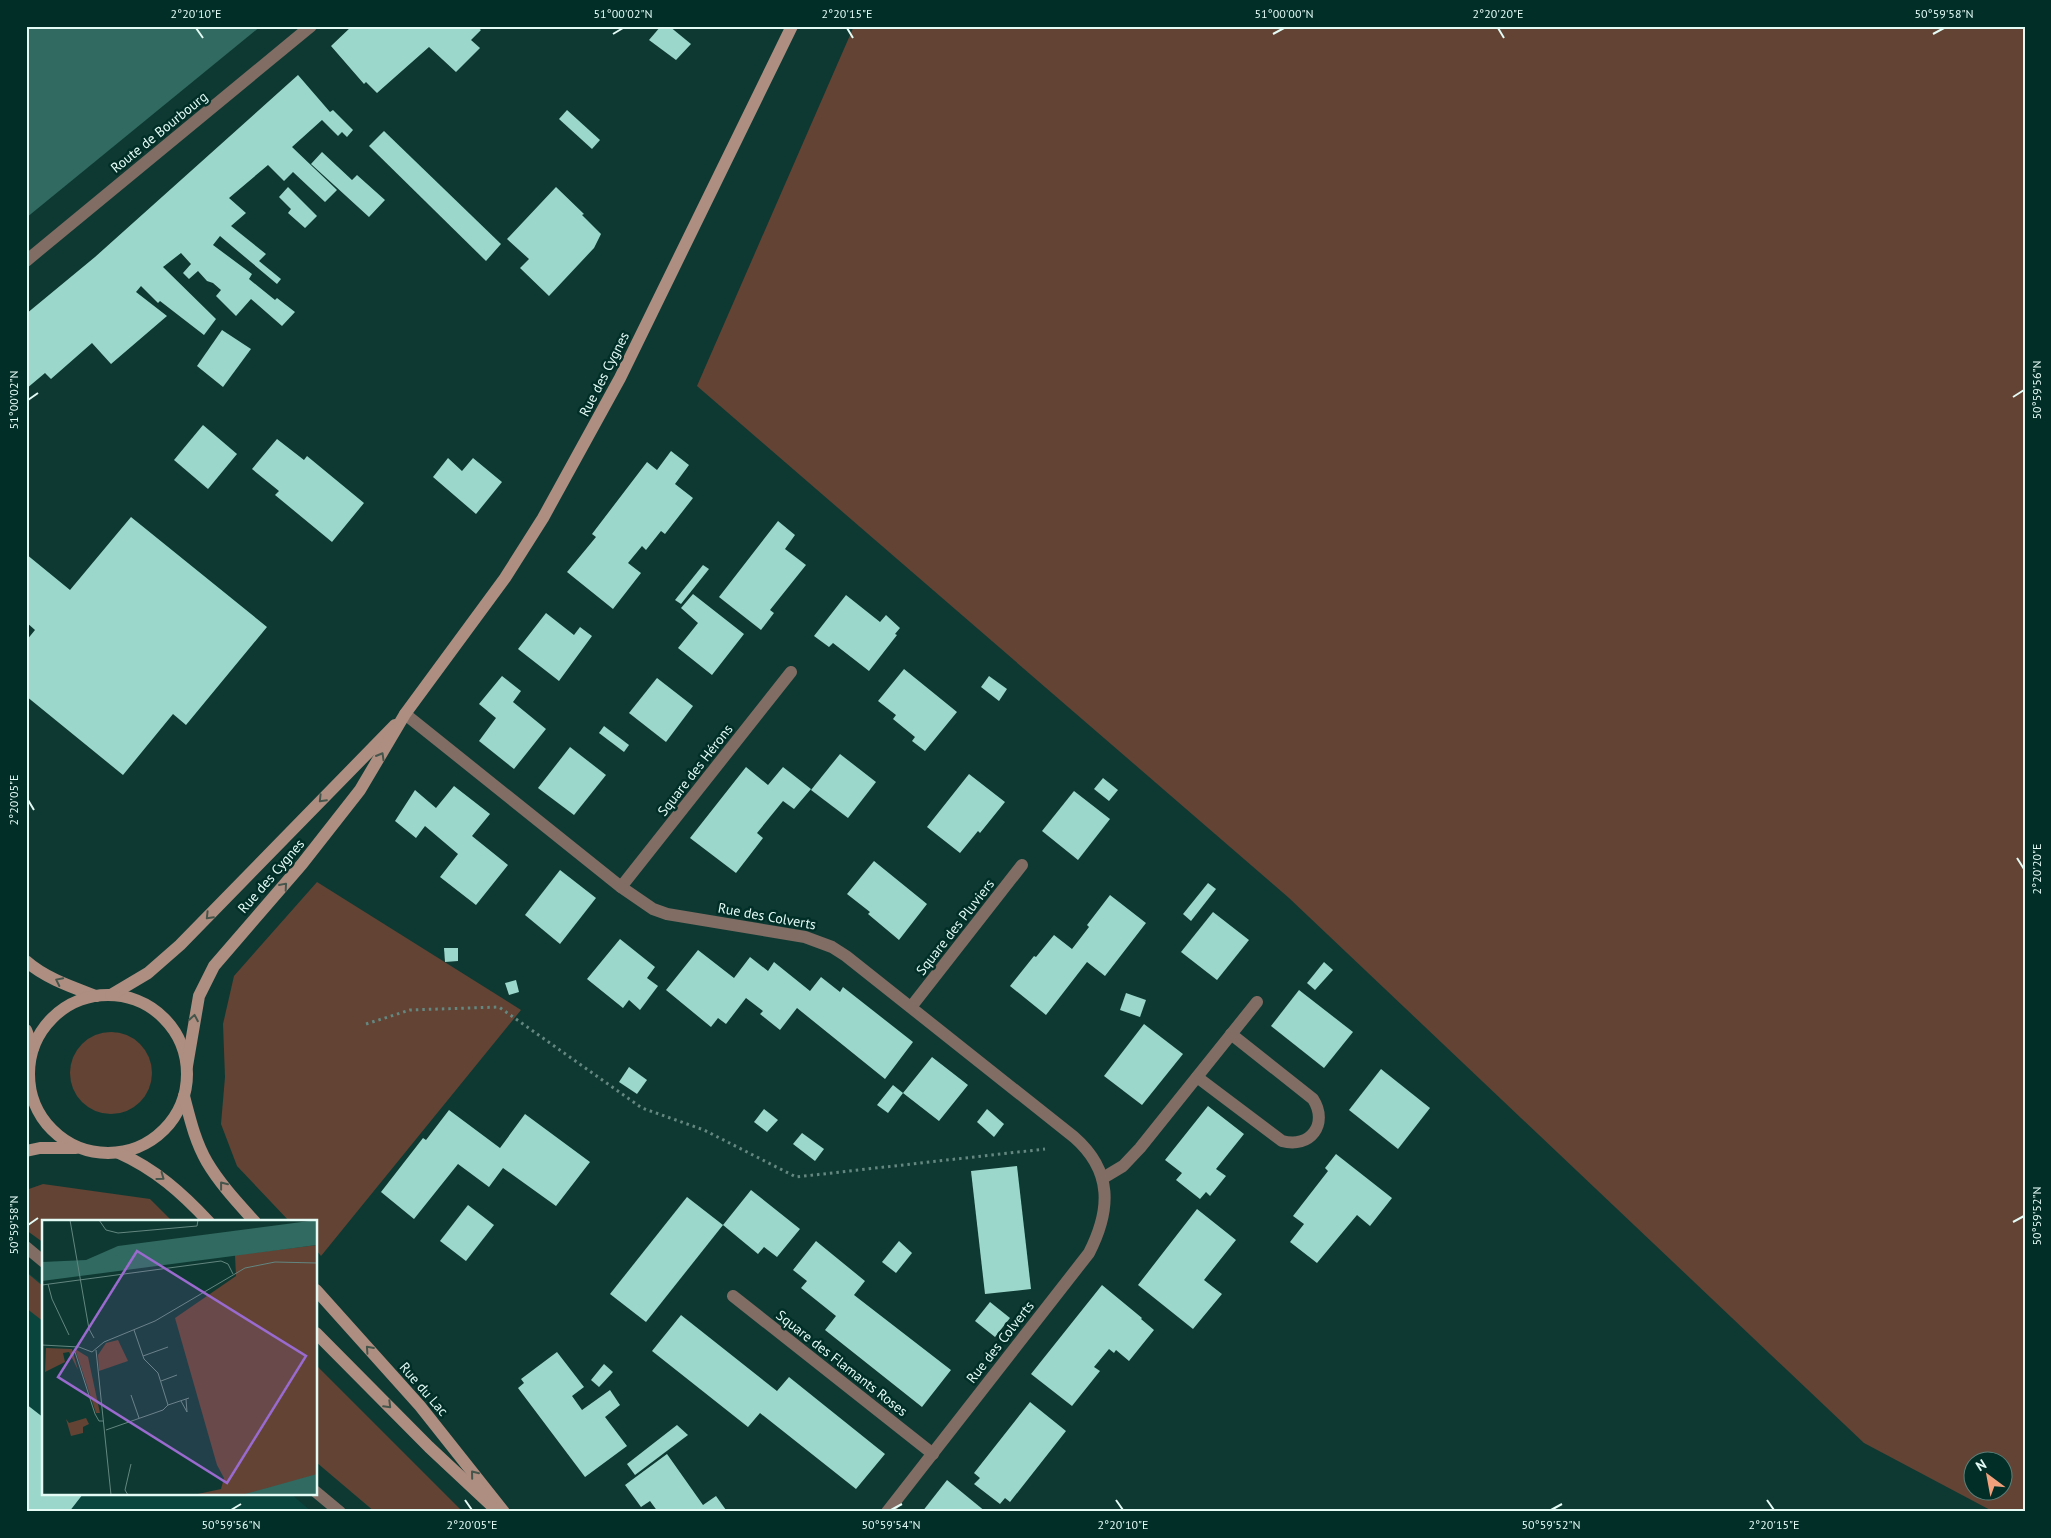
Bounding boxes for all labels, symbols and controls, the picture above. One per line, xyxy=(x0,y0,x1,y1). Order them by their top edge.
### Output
text: 2°20'10"E xyxy=(171,6,221,21)
text: 51°00'02"N xyxy=(593,6,653,21)
text: 2°20'15"E xyxy=(822,6,872,21)
text: 51°00'00"N xyxy=(1254,6,1314,21)
text: 2°20'20"E xyxy=(1473,6,1523,21)
text: 50°59'58"N xyxy=(1914,6,1974,21)
street label: Route de Bourbourg xyxy=(107,87,211,177)
street label: Rue des Cygnes xyxy=(575,328,633,419)
text: 50°59'56"N xyxy=(2029,360,2044,420)
text: 51°00'02"N xyxy=(6,370,21,430)
street label: Square des Hérons xyxy=(654,720,737,820)
one-way arrow xyxy=(375,753,385,762)
text: 2°20'05"E xyxy=(6,775,21,825)
one-way arrow xyxy=(319,793,328,802)
street label: Rue des Cygnes xyxy=(234,835,308,917)
text: 2°20'20"E xyxy=(2029,844,2044,894)
street label: Square des Pluviers xyxy=(912,875,998,979)
one-way arrow xyxy=(278,882,287,891)
street label: Rue des Colverts xyxy=(716,898,818,934)
one-way arrow xyxy=(206,910,215,919)
one-way arrow xyxy=(55,977,64,987)
one-way arrow xyxy=(188,1014,199,1022)
one-way arrow xyxy=(155,1171,165,1180)
one-way arrow xyxy=(220,1181,229,1191)
text: 50°59'52"N xyxy=(2029,1186,2044,1246)
text: 50°59'58"N xyxy=(6,1195,21,1255)
inset map xyxy=(42,1220,318,1496)
street label: Rue des Colverts xyxy=(962,1297,1038,1387)
street label: Square des Flamants Roses xyxy=(773,1306,911,1420)
one-way arrow xyxy=(366,1346,375,1355)
street label: Rue du Lac xyxy=(396,1358,452,1420)
one-way arrow xyxy=(382,1399,391,1408)
north arrow xyxy=(1964,1450,2014,1500)
text: N xyxy=(1972,1455,1990,1475)
one-way arrow xyxy=(470,1470,479,1479)
text: 50°59'56"N xyxy=(201,1517,261,1532)
text: 2°20'05"E xyxy=(447,1517,497,1532)
text: 50°59'54"N xyxy=(861,1517,921,1532)
text: 2°20'10"E xyxy=(1098,1517,1148,1532)
text: 50°59'52"N xyxy=(1521,1517,1581,1532)
text: 2°20'15"E xyxy=(1749,1517,1799,1532)

